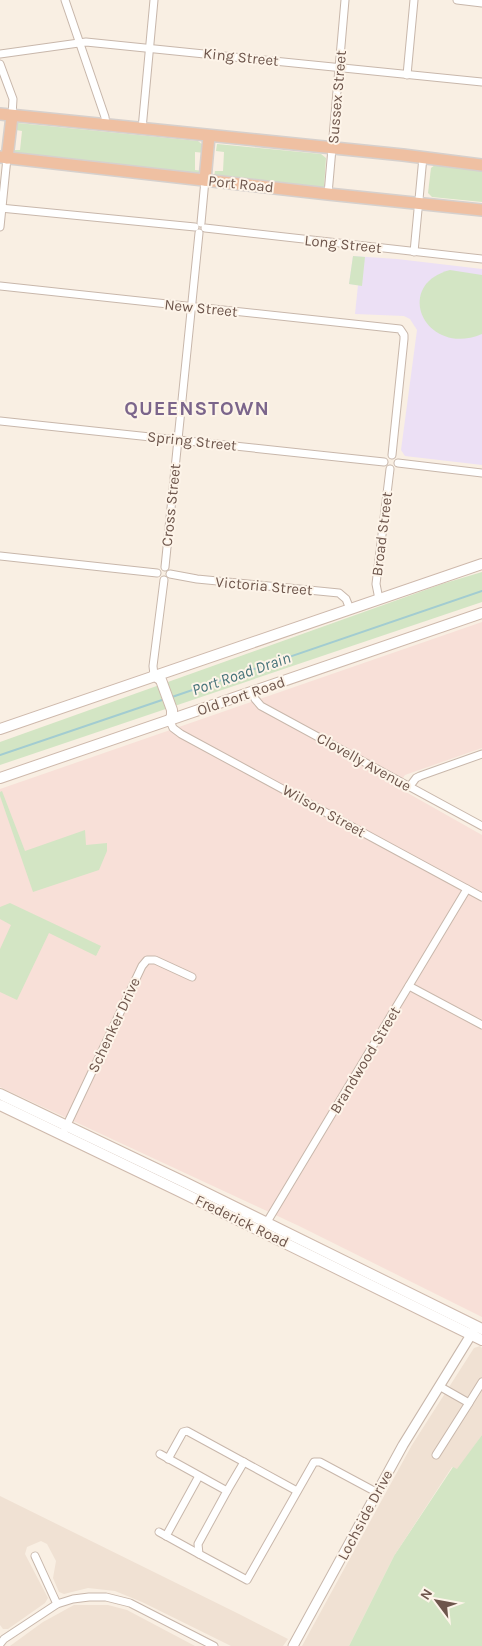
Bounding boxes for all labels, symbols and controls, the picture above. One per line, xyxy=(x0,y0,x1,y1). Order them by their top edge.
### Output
street label: King Street xyxy=(202,44,280,70)
street label: Sussex Street xyxy=(324,49,350,145)
street label: Port Road xyxy=(207,172,275,196)
street label: Long Street xyxy=(304,231,383,257)
street label: New Street xyxy=(163,295,239,321)
district label: QUEENSTOWN xyxy=(124,397,270,420)
street label: Spring Street xyxy=(146,427,238,455)
street label: Cross Street xyxy=(158,462,184,547)
street label: Broad Street xyxy=(368,490,396,577)
street label: Victoria Street xyxy=(215,573,314,599)
water label: Port Road Drain xyxy=(189,648,293,699)
street label: Old Port Road xyxy=(195,673,287,719)
street label: Clovelly Avenue xyxy=(314,729,414,795)
street label: Wilson Street xyxy=(279,781,369,841)
street label: Schenker Drive xyxy=(84,975,144,1075)
street label: Brandwood Street xyxy=(326,1003,404,1117)
street label: Frederick Road xyxy=(192,1191,292,1251)
street label: Lochside Drive xyxy=(334,1467,396,1563)
north arrow xyxy=(412,1576,462,1626)
text: N xyxy=(417,1586,436,1603)

